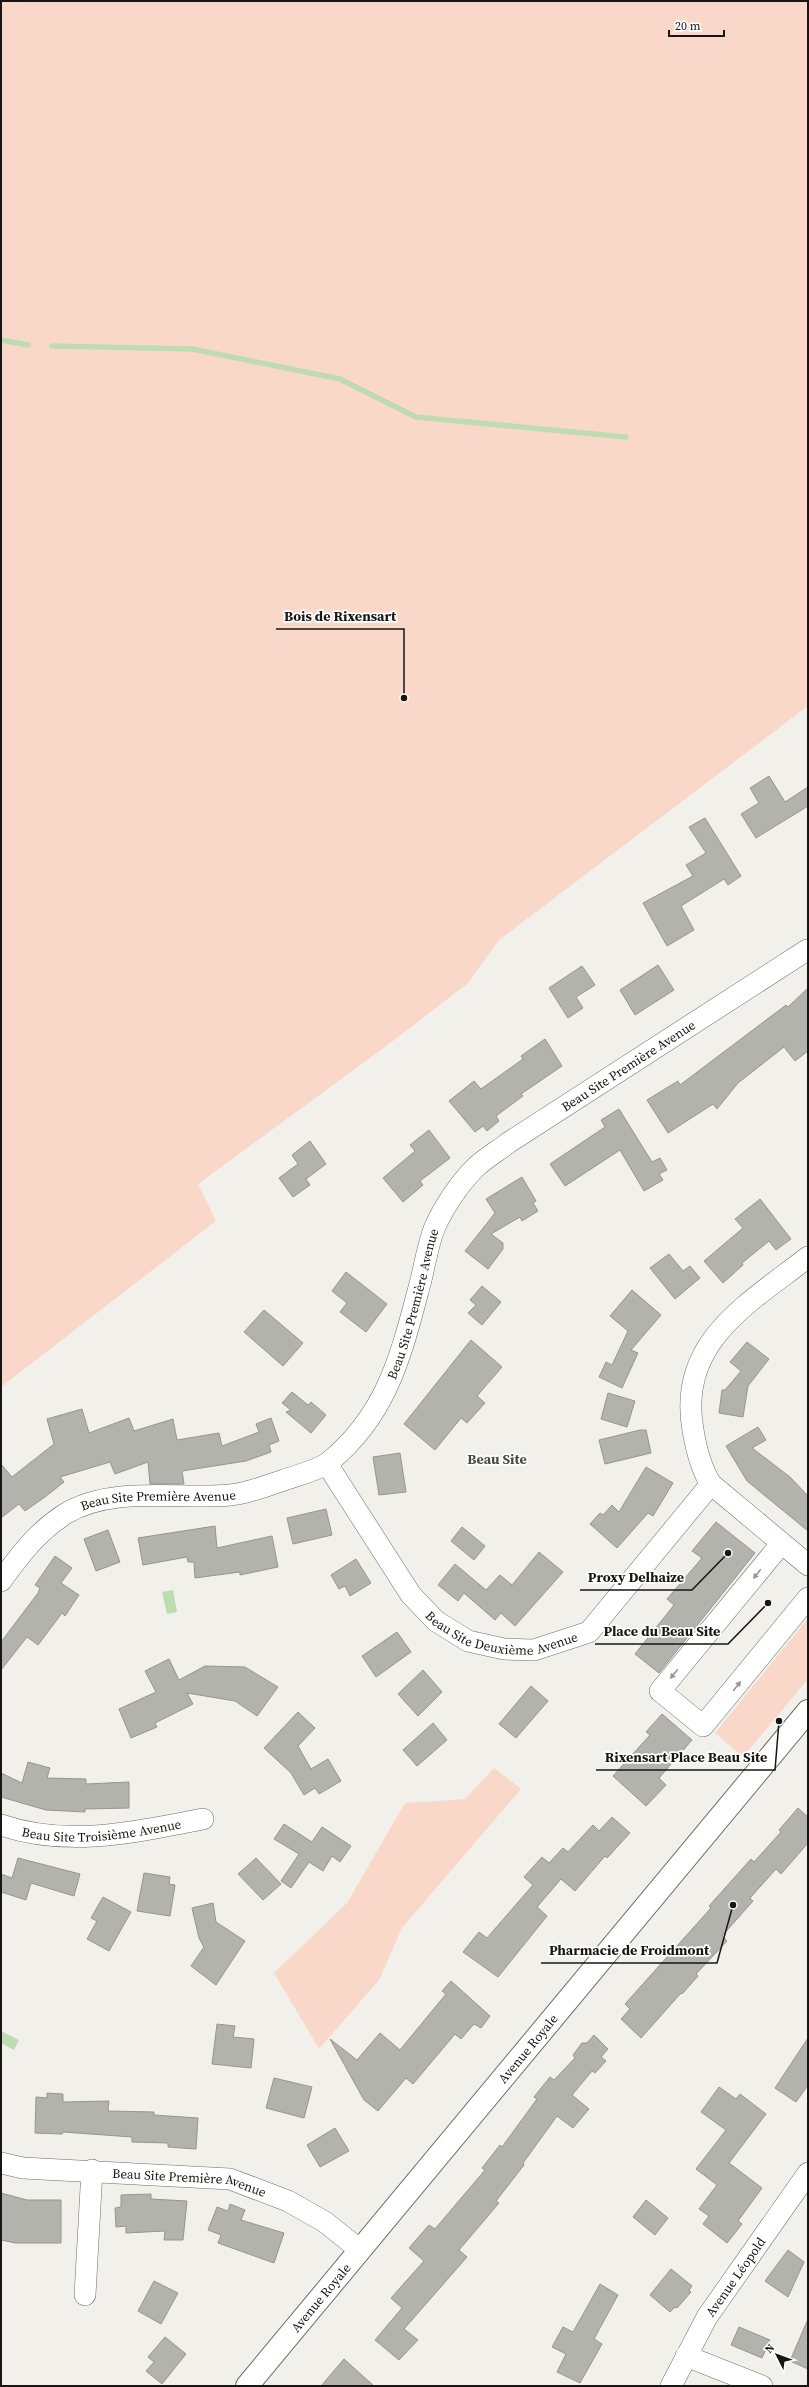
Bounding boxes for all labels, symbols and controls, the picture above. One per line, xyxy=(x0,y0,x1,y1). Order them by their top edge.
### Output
scale bar xyxy=(669,12,724,38)
text: 20 m xyxy=(675,18,701,34)
callout: Bois de Rixensart xyxy=(276,603,404,629)
text: Bois de Rixensart xyxy=(284,606,397,626)
street label: Beau Site Première Avenue xyxy=(558,1016,699,1115)
street label: Beau Site Première Avenue xyxy=(383,1226,443,1382)
district label: Beau Site xyxy=(467,1449,527,1469)
street label: Beau Site Première Avenue xyxy=(78,1486,237,1514)
callout: Proxy Delhaize xyxy=(580,1564,692,1590)
text: Proxy Delhaize xyxy=(588,1567,684,1587)
one-way arrow xyxy=(752,1568,761,1579)
street label: Beau Site Deuxième Avenue xyxy=(422,1607,580,1659)
callout: Place du Beau Site xyxy=(595,1618,728,1644)
text: Place du Beau Site xyxy=(604,1621,720,1641)
one-way arrow xyxy=(670,1669,679,1680)
one-way arrow xyxy=(732,1680,741,1691)
callout: Rixensart Place Beau Site xyxy=(596,1744,775,1770)
text: Rixensart Place Beau Site xyxy=(605,1747,767,1767)
street label: Beau Site Troisième Avenue xyxy=(20,1815,183,1846)
callout: Pharmacie de Froidmont xyxy=(541,1937,717,1963)
text: Pharmacie de Froidmont xyxy=(549,1940,710,1960)
street label: Avenue Royale xyxy=(494,2010,562,2087)
street label: Beau Site Première Avenue xyxy=(112,2165,269,2201)
street label: Avenue Léopold xyxy=(702,2234,770,2320)
street label: Avenue Royale xyxy=(287,2260,355,2336)
north arrow xyxy=(757,2335,797,2375)
text: N xyxy=(762,2341,778,2357)

